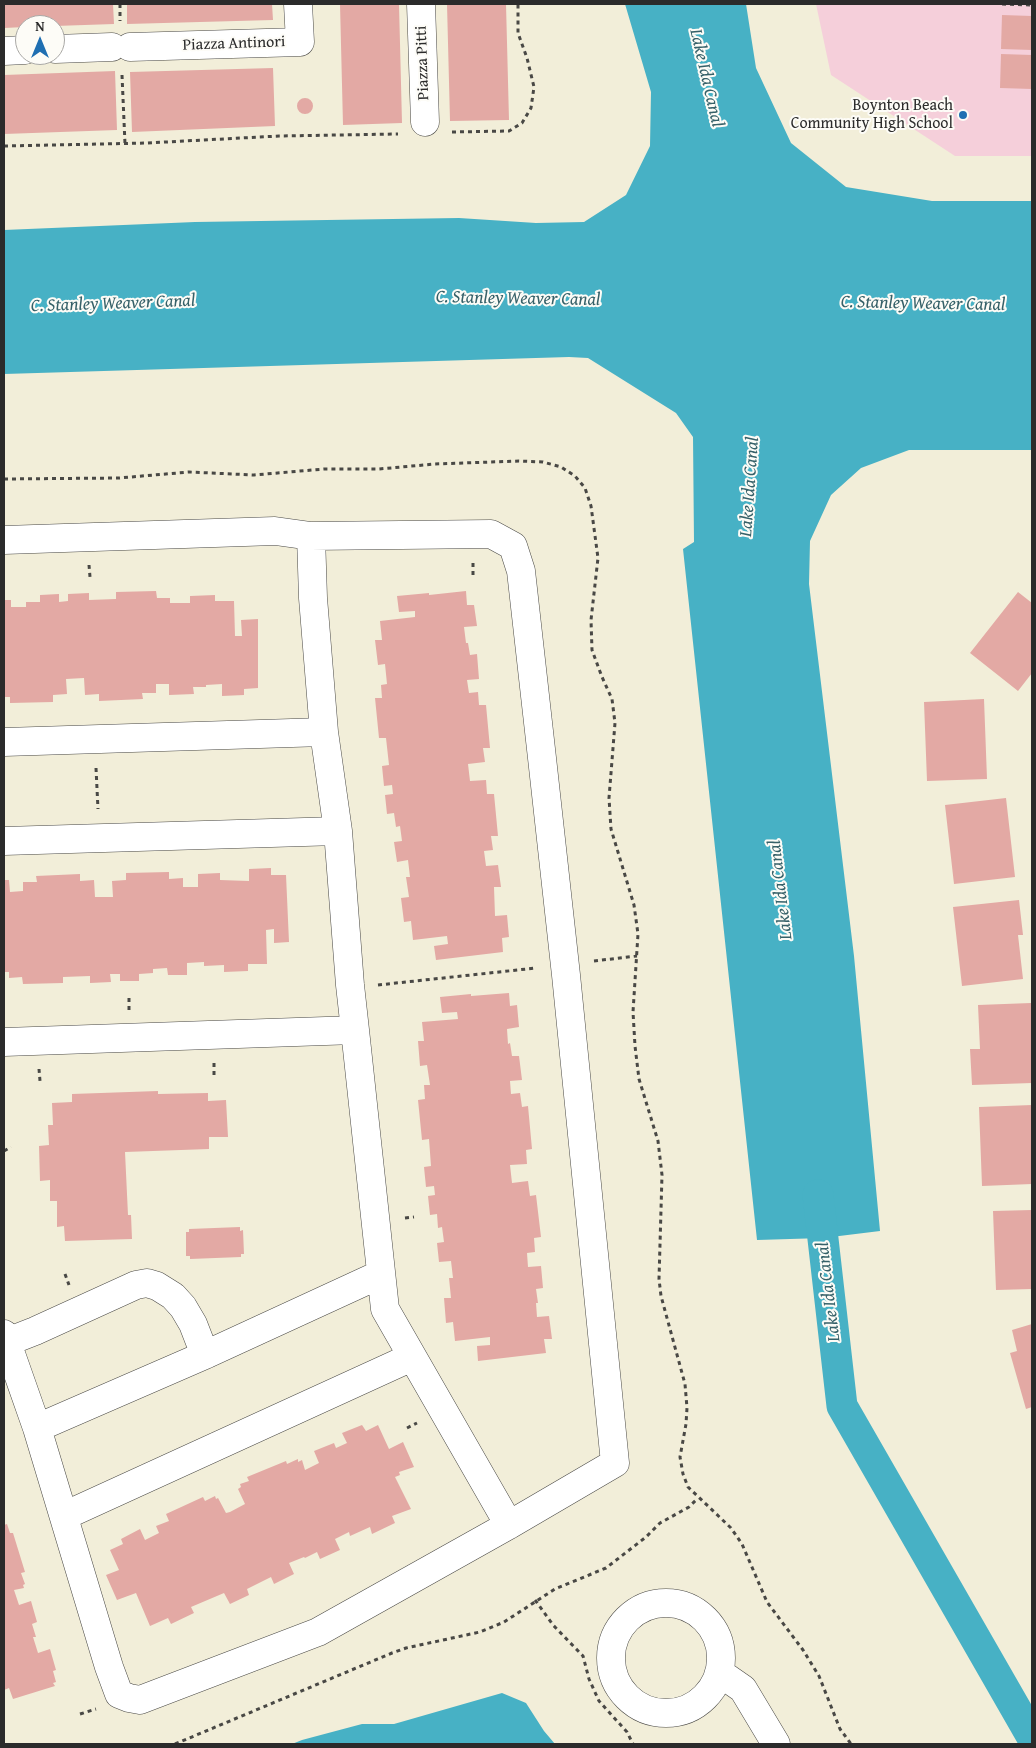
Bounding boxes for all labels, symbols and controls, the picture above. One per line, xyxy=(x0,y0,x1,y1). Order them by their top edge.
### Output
north arrow xyxy=(15,15,65,65)
text: N xyxy=(35,16,45,36)
street label: Piazza Pitti xyxy=(412,25,434,101)
water label: Lake Ida Canal xyxy=(684,27,728,129)
street label: Piazza Antinori xyxy=(182,33,286,55)
place label: Boynton Beach Community High School xyxy=(791,96,953,134)
marker: Boynton Beach Community High School xyxy=(957,109,969,121)
water label: C. Stanley Weaver Canal xyxy=(436,287,600,311)
water label: C. Stanley Weaver Canal xyxy=(30,290,196,318)
water label: C. Stanley Weaver Canal xyxy=(841,292,1005,316)
water label: Lake Ida Canal xyxy=(736,436,764,538)
water label: Lake Ida Canal xyxy=(764,839,798,941)
water label: Lake Ida Canal xyxy=(812,1241,846,1343)

